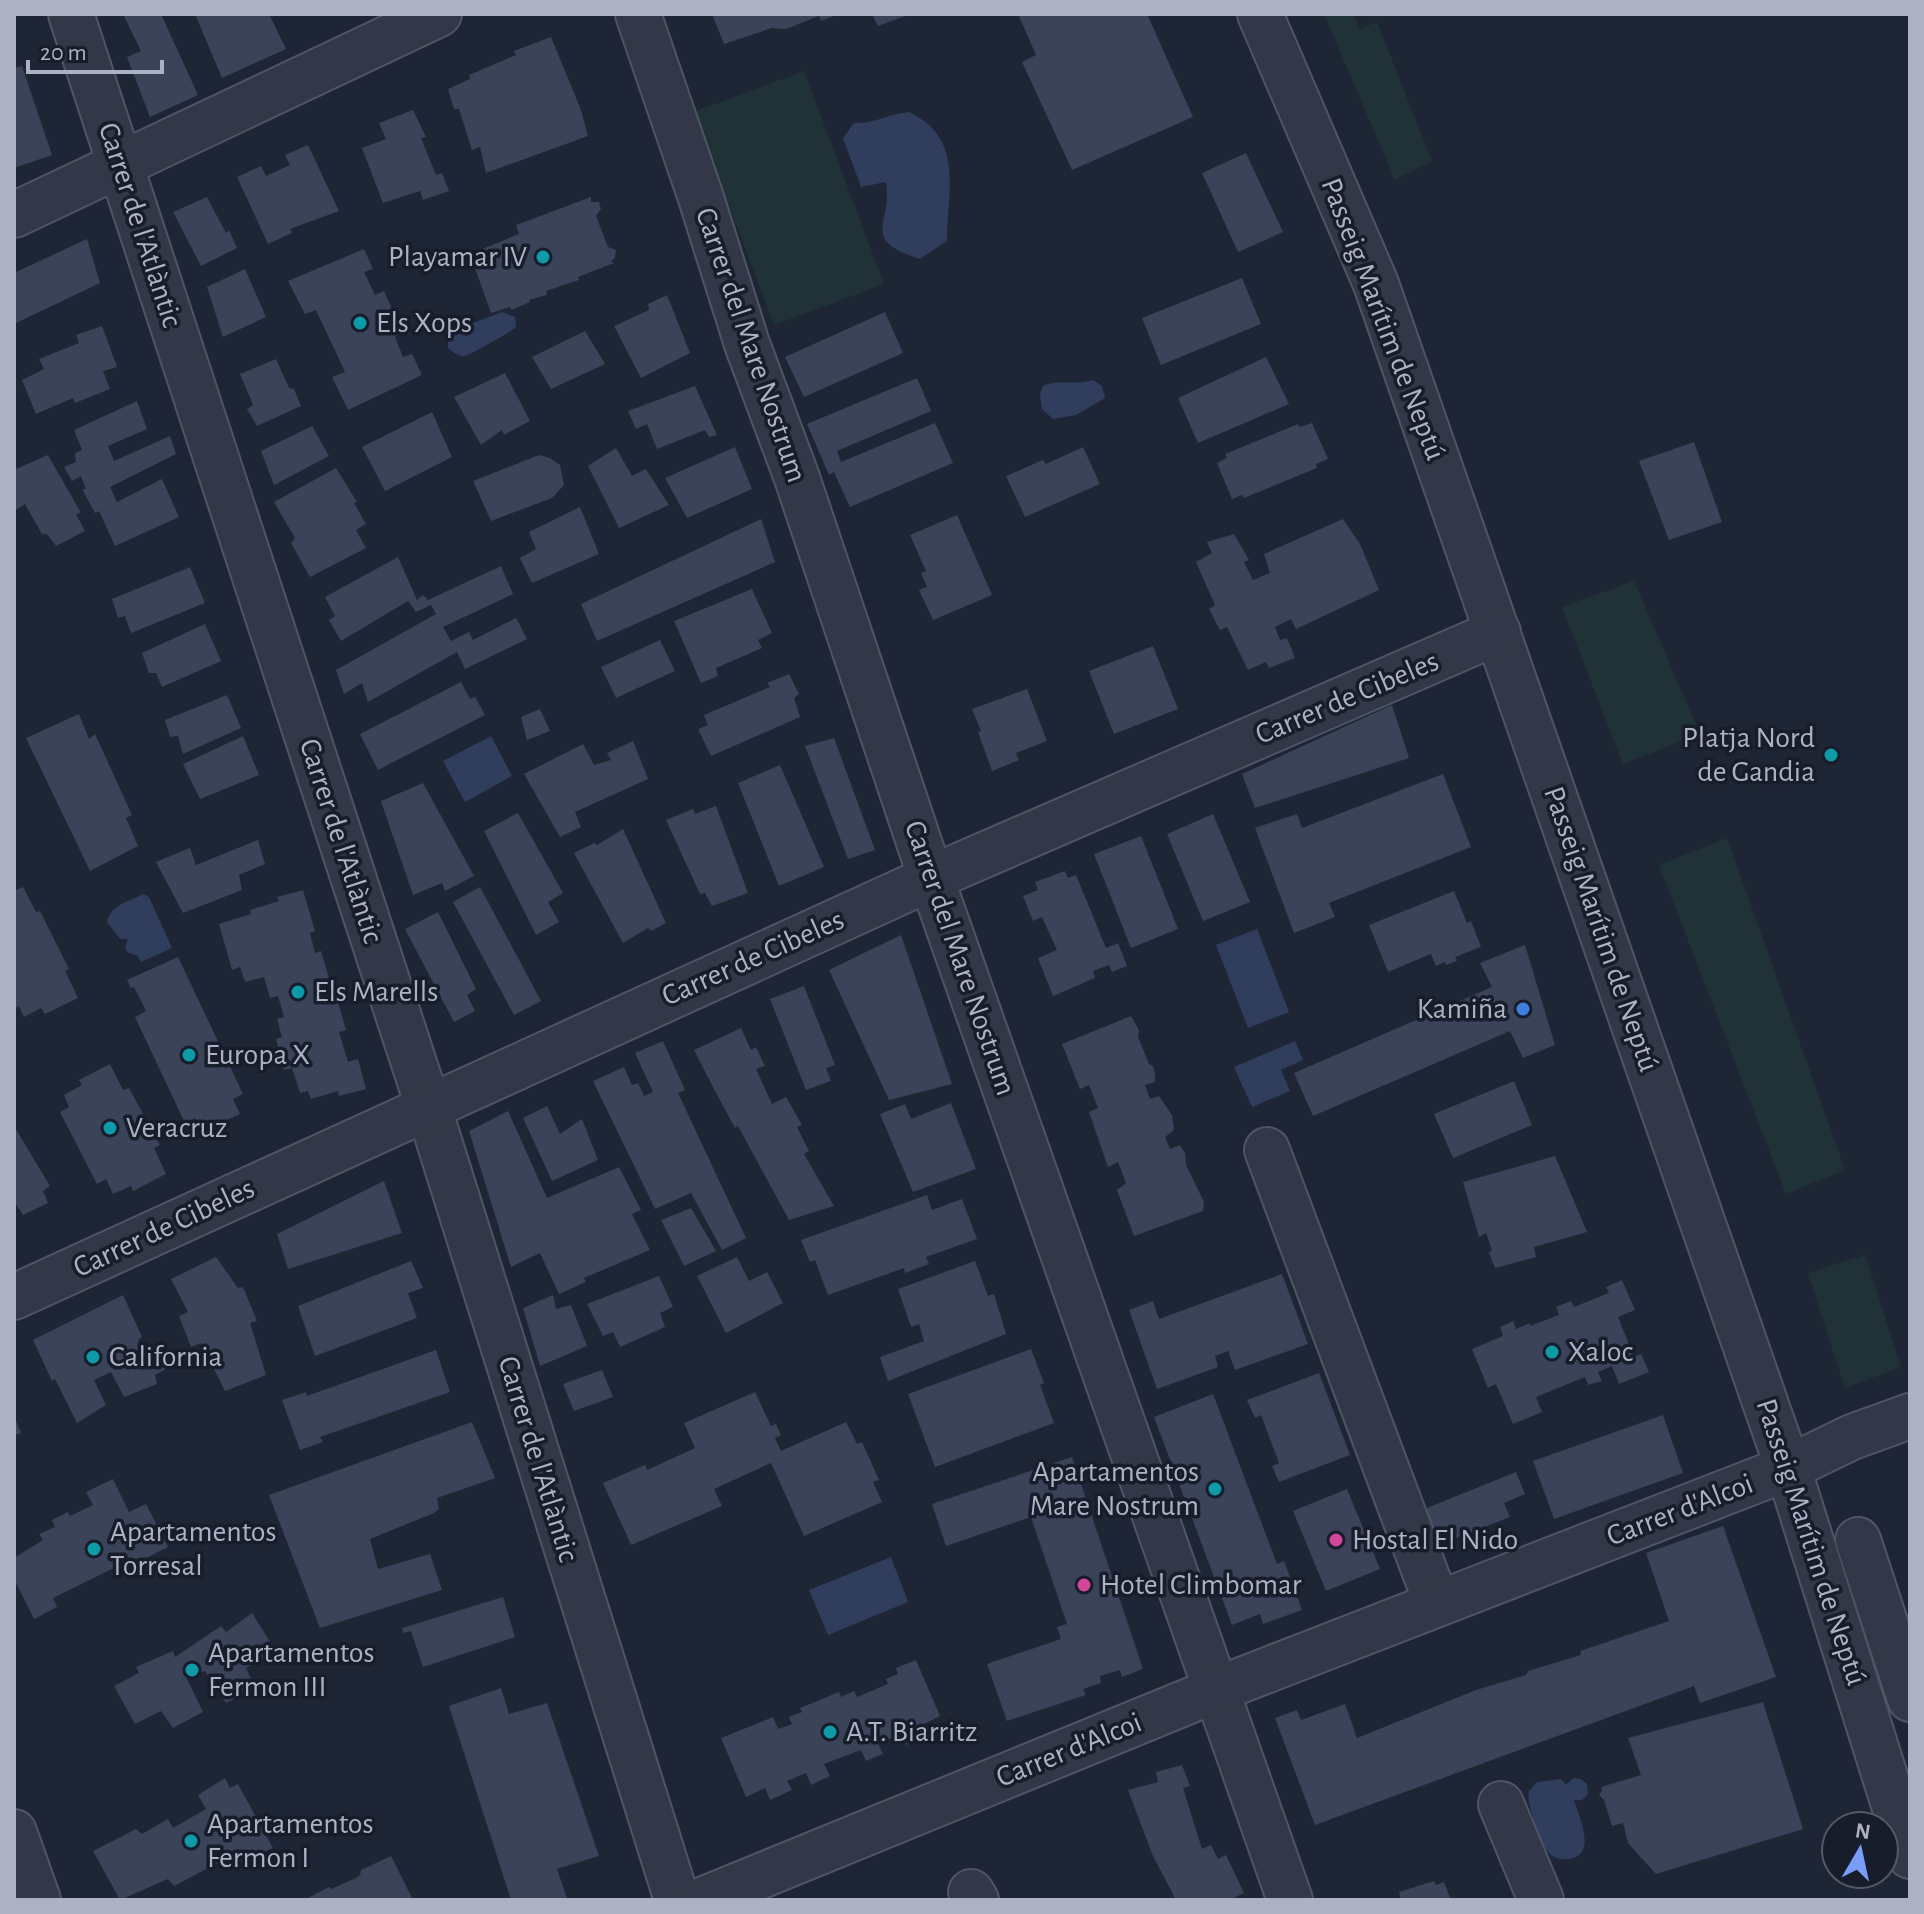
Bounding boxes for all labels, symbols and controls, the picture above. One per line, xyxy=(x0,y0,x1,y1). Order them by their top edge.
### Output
scale bar xyxy=(28,24,162,74)
text: 20 m xyxy=(40,41,87,65)
street label: Carrer de l'Atlàntic xyxy=(93,119,187,331)
street label: Passeig Marítim de Neptú xyxy=(1315,174,1451,464)
street label: Carrer del Mare Nostrum xyxy=(690,204,812,486)
place label: Playamar IV xyxy=(388,242,527,272)
marker: Playamar IV xyxy=(534,248,552,266)
place label: Els Xops xyxy=(376,308,472,338)
marker: Els Xops xyxy=(351,314,369,332)
street label: Carrer de Cibeles xyxy=(1251,646,1443,750)
place label: Platja Nord de Gandia xyxy=(1682,723,1815,787)
street label: Carrer de l'Atlàntic xyxy=(294,735,388,947)
marker: Platja Nord de Gandia xyxy=(1822,746,1840,764)
street label: Passeig Marítim de Neptú xyxy=(1538,783,1664,1075)
street label: Carrer del Mare Nostrum xyxy=(899,817,1021,1099)
street label: Carrer de Cibeles xyxy=(657,904,849,1012)
place label: Els Marells xyxy=(314,977,438,1007)
marker: Els Marells xyxy=(289,983,307,1001)
place label: Kamiña xyxy=(1417,994,1507,1024)
marker: Kamiña xyxy=(1514,1000,1532,1018)
place label: Europa X xyxy=(205,1040,310,1070)
marker: Europa X xyxy=(180,1046,198,1064)
place label: Veracruz xyxy=(126,1113,227,1143)
marker: Veracruz xyxy=(101,1119,119,1137)
street label: Carrer de Cibeles xyxy=(69,1173,259,1283)
place label: Xaloc xyxy=(1568,1337,1634,1367)
place label: California xyxy=(109,1342,222,1372)
marker: Xaloc xyxy=(1543,1343,1561,1361)
marker: California xyxy=(84,1348,102,1366)
street label: Carrer de l'Atlàntic xyxy=(493,1353,584,1566)
street label: Passeig Marítim de Neptú xyxy=(1750,1395,1872,1689)
place label: Apartamentos Mare Nostrum xyxy=(1030,1457,1199,1521)
street label: Carrer d'Alcoi xyxy=(1603,1468,1757,1552)
marker: Apartamentos Mare Nostrum xyxy=(1206,1480,1224,1498)
place label: Apartamentos Torresal xyxy=(110,1517,277,1581)
place label: Hostal El Nido xyxy=(1352,1525,1518,1555)
marker: Hostal El Nido xyxy=(1327,1531,1345,1549)
marker: Apartamentos Torresal xyxy=(85,1540,103,1558)
place label: Hotel Climbomar xyxy=(1100,1570,1302,1600)
marker: Hotel Climbomar xyxy=(1075,1576,1093,1594)
place label: Apartamentos Fermon III xyxy=(208,1638,375,1702)
marker: Apartamentos Fermon III xyxy=(183,1661,201,1679)
street label: Carrer d'Alcoi xyxy=(992,1707,1146,1793)
place label: A.T. Biarritz xyxy=(846,1717,977,1747)
marker: A.T. Biarritz xyxy=(821,1723,839,1741)
place label: Apartamentos Fermon I xyxy=(207,1809,374,1873)
north arrow xyxy=(1820,1810,1900,1890)
text: N xyxy=(1854,1819,1872,1843)
marker: Apartamentos Fermon I xyxy=(182,1832,200,1850)

